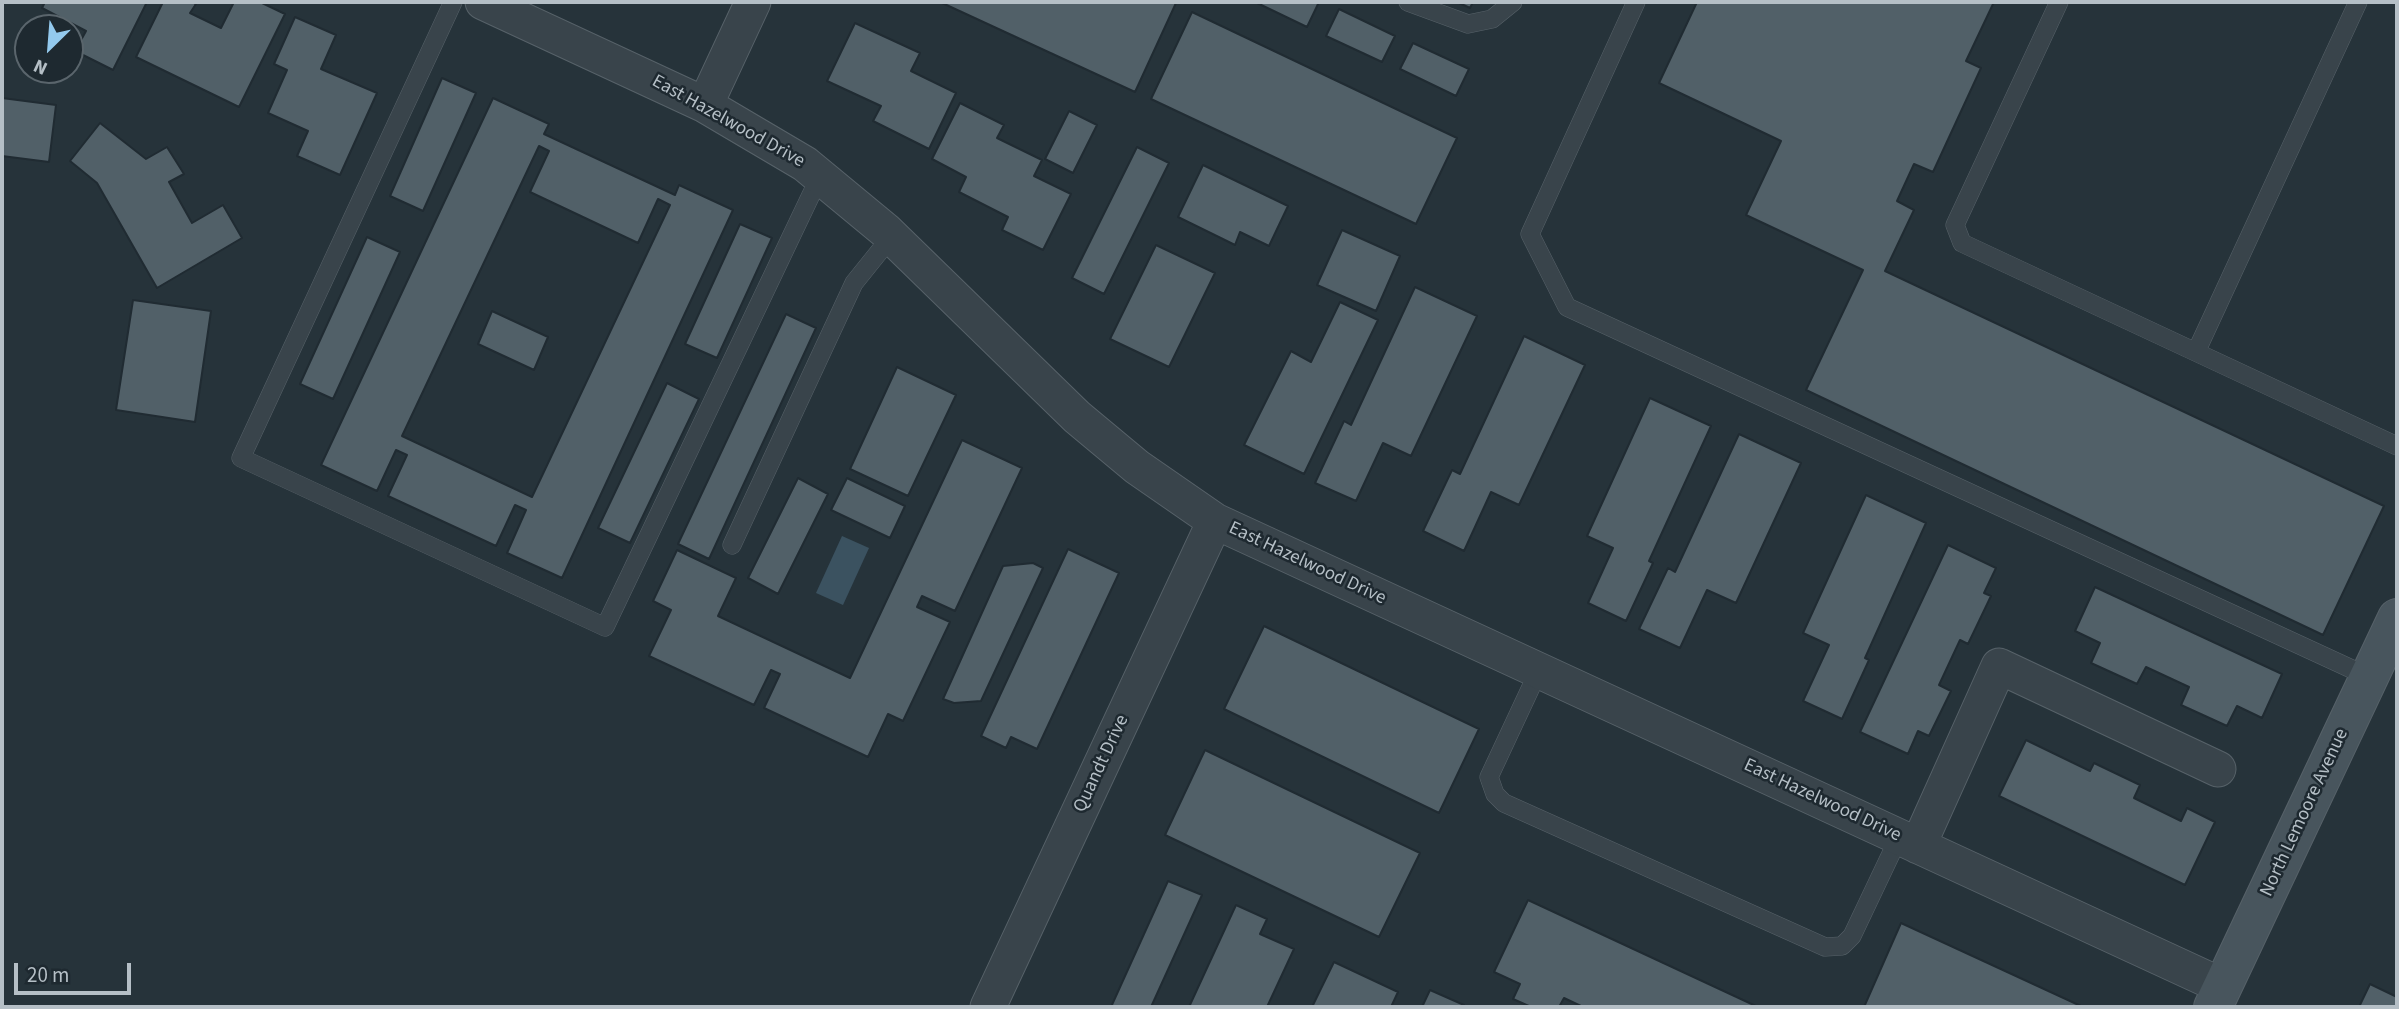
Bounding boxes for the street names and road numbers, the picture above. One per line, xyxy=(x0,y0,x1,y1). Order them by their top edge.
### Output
street label: East Hazelwood Drive xyxy=(648,71,808,173)
street label: East Hazelwood Drive xyxy=(1225,517,1389,611)
street label: Quandt Drive xyxy=(1070,712,1134,816)
street label: North Lemoore Avenue xyxy=(2256,725,2354,901)
street label: East Hazelwood Drive xyxy=(1740,754,1904,848)

